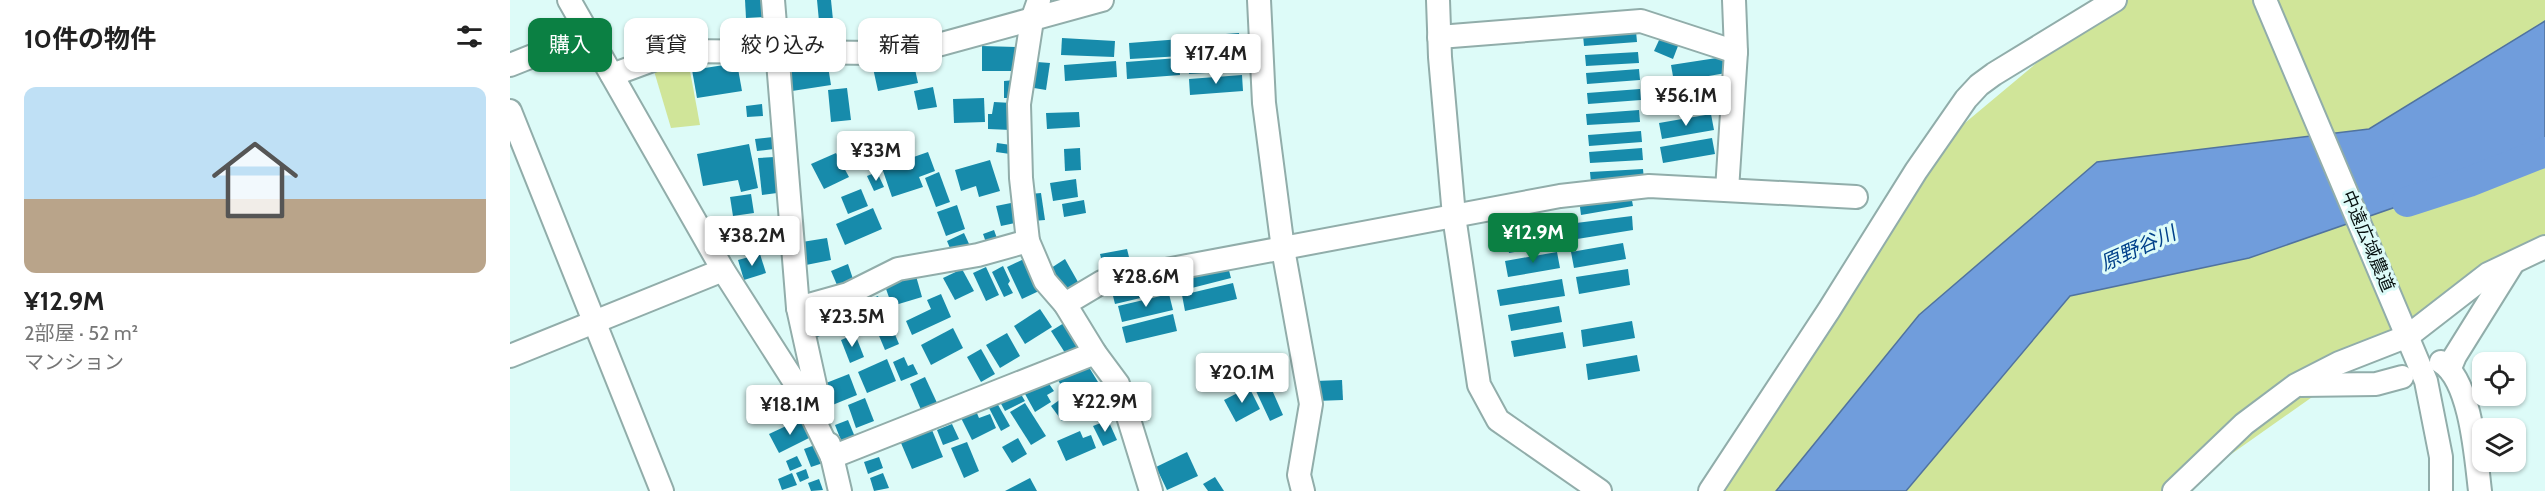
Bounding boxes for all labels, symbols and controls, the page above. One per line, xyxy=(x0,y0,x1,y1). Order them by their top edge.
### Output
chip: 購入 xyxy=(528,18,612,72)
chip: 賃貸 xyxy=(624,18,708,72)
chip: 絞り込み xyxy=(720,18,846,72)
chip: 新着 xyxy=(858,18,942,72)
icon: filters xyxy=(453,20,486,53)
text: 10件の物件 xyxy=(24,23,156,55)
pin: ¥17.4M xyxy=(1167,34,1265,85)
text: ¥17.4M xyxy=(1185,41,1247,65)
pin: ¥56.1M xyxy=(1637,76,1735,127)
text: ¥56.1M xyxy=(1655,83,1717,107)
icon: home xyxy=(201,126,309,234)
pin: ¥33M xyxy=(840,131,912,182)
text: ¥33M xyxy=(851,138,901,162)
street label: 中遠広域農道 xyxy=(2337,187,2399,295)
pin: ¥12.9M xyxy=(1484,213,1582,264)
pin: ¥38.2M xyxy=(703,216,801,267)
text: ¥12.9M xyxy=(1502,220,1564,244)
water label: 原野谷川 xyxy=(2097,220,2181,275)
text: ¥38.2M xyxy=(719,223,785,247)
pin: ¥28.6M xyxy=(1097,257,1195,308)
text: ¥28.6M xyxy=(1112,264,1180,288)
text: ¥12.9M xyxy=(24,285,104,317)
pin: ¥23.5M xyxy=(803,297,901,348)
text: ¥23.5M xyxy=(819,304,885,328)
text: 2部屋 · 52 m² xyxy=(24,321,138,345)
text: マンション xyxy=(24,350,124,374)
map controls xyxy=(2472,352,2526,472)
button: locate xyxy=(2472,352,2526,406)
pin: ¥20.1M xyxy=(1193,353,1291,404)
text: ¥20.1M xyxy=(1210,360,1274,384)
pin: ¥22.9M xyxy=(1056,382,1154,433)
pin: ¥18.1M xyxy=(741,385,839,436)
text: ¥22.9M xyxy=(1072,389,1138,413)
text: ¥18.1M xyxy=(760,392,820,416)
button: layers xyxy=(2472,418,2526,472)

